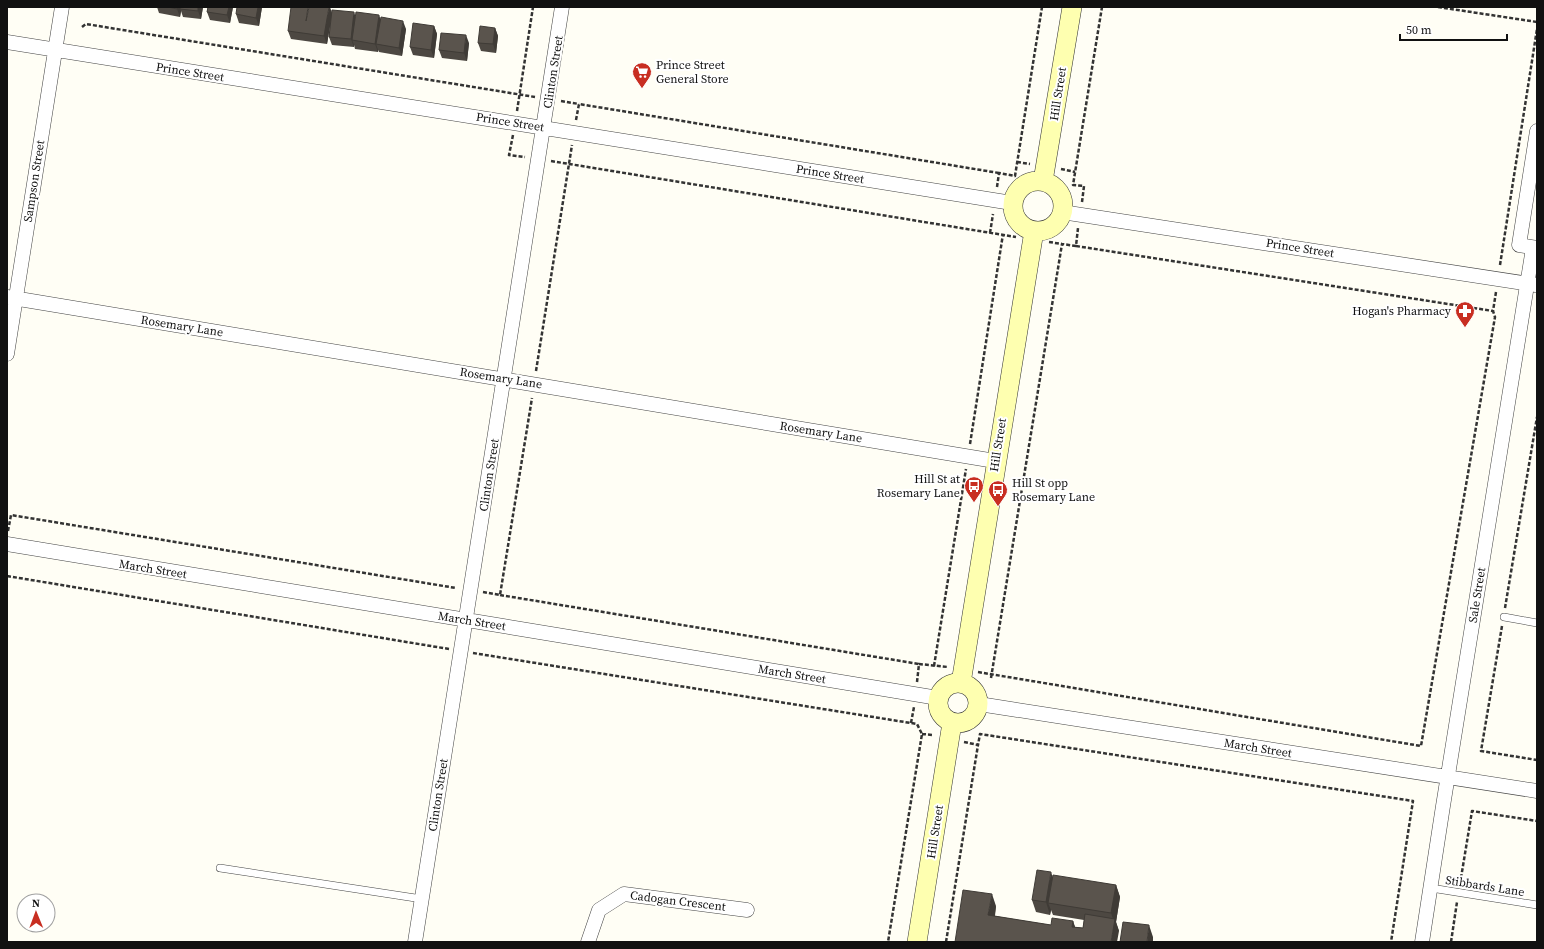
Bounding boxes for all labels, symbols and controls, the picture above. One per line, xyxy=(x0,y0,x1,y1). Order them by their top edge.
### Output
scale bar xyxy=(1400,16,1507,42)
text: 50 m xyxy=(1406,22,1432,38)
street label: Clinton Street xyxy=(539,34,567,110)
place label: Prince Street General Store xyxy=(656,57,729,87)
street label: Prince Street xyxy=(155,59,225,85)
supermarket icon: Prince Street General Store xyxy=(631,61,653,89)
street label: Hill Street xyxy=(1046,66,1070,122)
street label: Prince Street xyxy=(475,109,545,135)
street label: Sampson Street xyxy=(20,139,48,223)
street label: Prince Street xyxy=(795,161,865,187)
street label: Prince Street xyxy=(1265,235,1335,261)
pharmacy icon: Hogan's Pharmacy xyxy=(1454,300,1476,328)
place label: Hogan's Pharmacy xyxy=(1352,303,1452,319)
street label: Rosemary Lane xyxy=(140,312,224,340)
street label: Rosemary Lane xyxy=(459,364,543,392)
street label: Hill Street xyxy=(986,417,1010,473)
street label: Rosemary Lane xyxy=(779,418,863,446)
street label: Clinton Street xyxy=(475,437,503,513)
place label: Hill St at Rosemary Lane xyxy=(877,471,960,501)
bus stop icon: Hill St at Rosemary Lane xyxy=(963,475,985,503)
place label: Hill St opp Rosemary Lane xyxy=(1012,475,1095,505)
bus stop icon: Hill St opp Rosemary Lane xyxy=(987,479,1009,507)
street label: March Street xyxy=(118,556,188,582)
street label: Sale Street xyxy=(1465,566,1489,624)
street label: March Street xyxy=(437,608,507,634)
street label: March Street xyxy=(757,661,827,687)
street label: March Street xyxy=(1223,735,1293,761)
street label: Clinton Street xyxy=(424,757,452,833)
street label: Hill Street xyxy=(923,804,947,860)
street label: Stibbards Lane xyxy=(1444,872,1526,900)
street label: Cadogan Crescent xyxy=(629,887,727,915)
north arrow xyxy=(16,893,56,933)
text: N xyxy=(32,896,40,911)

